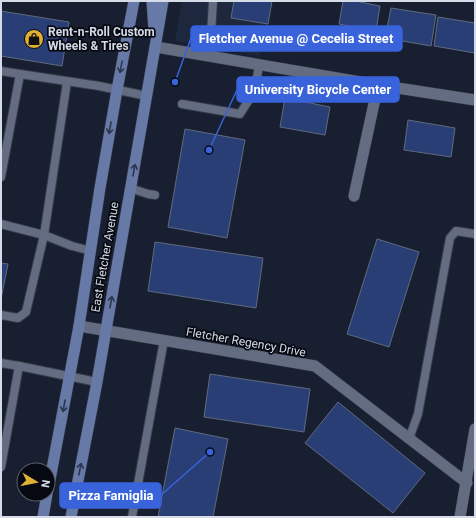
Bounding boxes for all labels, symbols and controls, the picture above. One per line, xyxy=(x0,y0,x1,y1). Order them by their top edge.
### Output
place label: Rent-n-Roll Custom Wheels & Tires xyxy=(48,25,155,53)
callout: Fletcher Avenue @ Cecelia Street xyxy=(191,26,402,51)
shop icon: Rent-n-Roll Custom Wheels & Tires xyxy=(23,28,45,50)
text: Fletcher Avenue @ Cecelia Street xyxy=(199,31,394,46)
one-way arrow xyxy=(117,60,125,73)
callout: University Bicycle Center xyxy=(237,77,399,102)
text: University Bicycle Center xyxy=(245,82,391,97)
one-way arrow xyxy=(106,122,114,135)
one-way arrow xyxy=(130,164,138,177)
street label: East Fletcher Avenue xyxy=(88,201,122,313)
one-way arrow xyxy=(107,296,115,309)
street label: Fletcher Regency Drive xyxy=(185,325,307,359)
one-way arrow xyxy=(60,399,68,412)
north arrow xyxy=(16,462,56,502)
one-way arrow xyxy=(76,463,84,476)
text: N xyxy=(38,479,52,489)
callout: Pizza Famiglia xyxy=(60,483,161,508)
text: Pizza Famiglia xyxy=(68,488,154,503)

